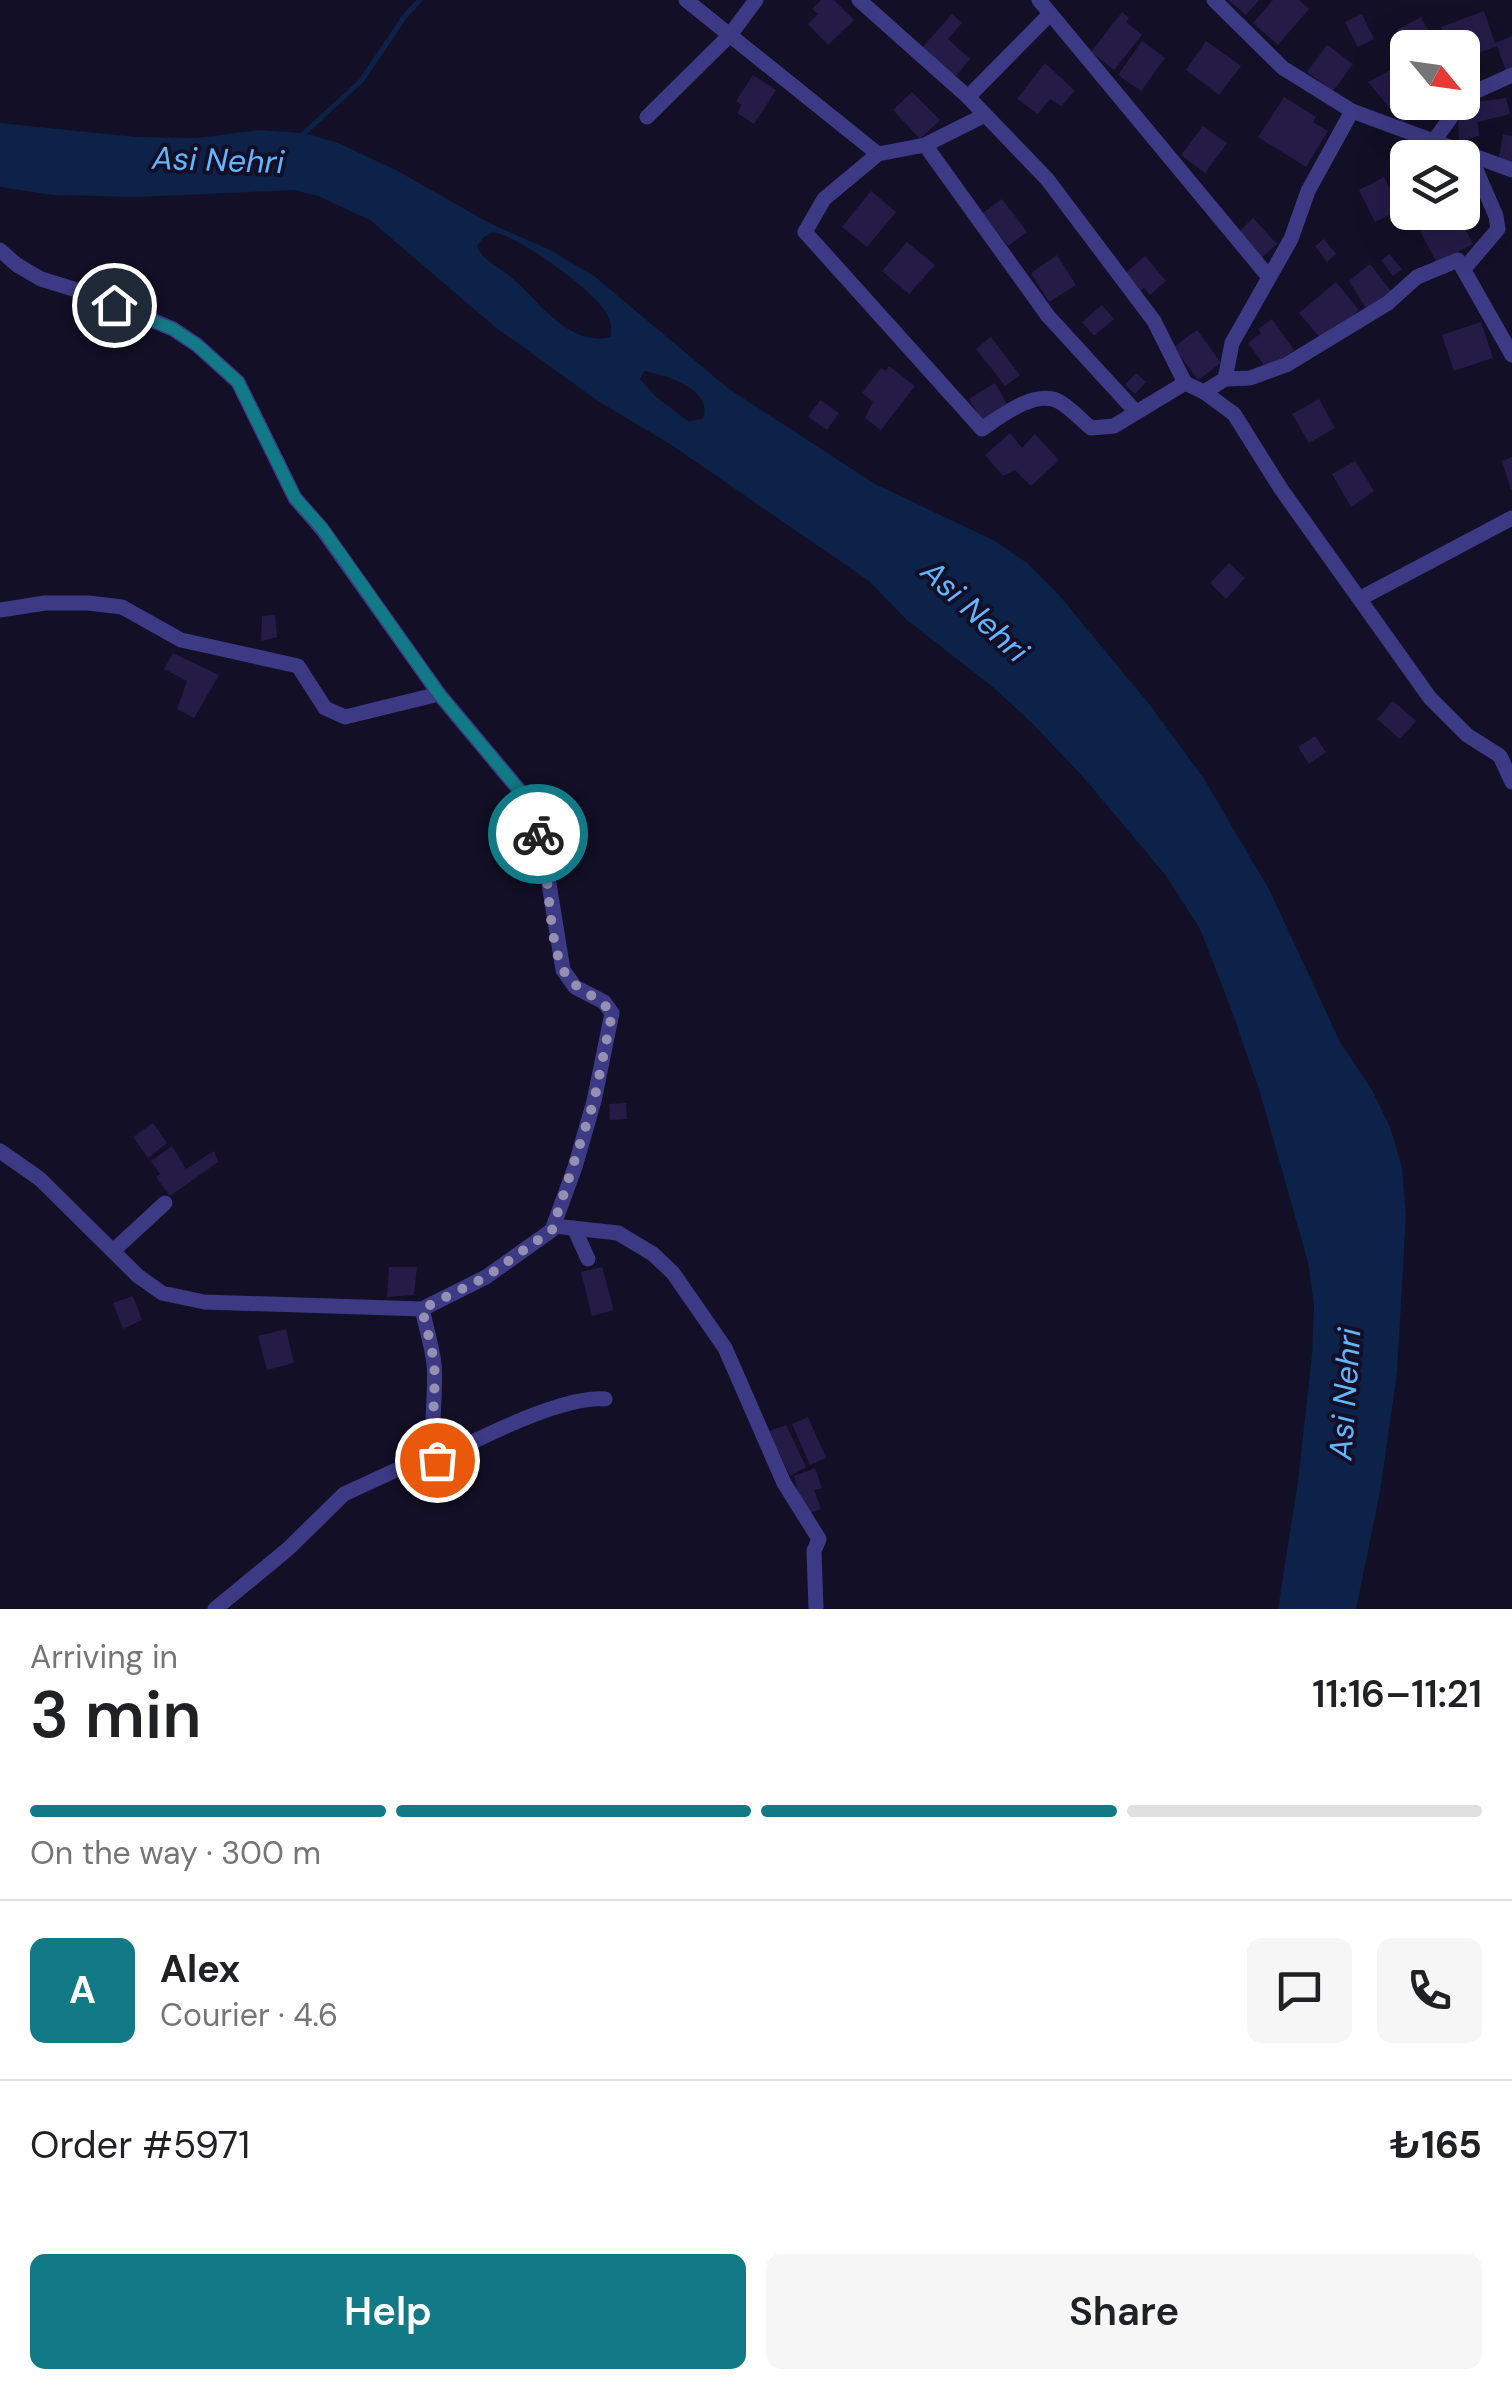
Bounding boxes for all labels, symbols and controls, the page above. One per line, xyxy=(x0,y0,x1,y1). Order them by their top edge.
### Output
north arrow xyxy=(1390,30,1480,120)
map controls xyxy=(1390,30,1480,230)
water label: Asi Nehri xyxy=(150,137,286,183)
button: layers xyxy=(1390,140,1480,230)
pin xyxy=(72,263,157,348)
icon: home xyxy=(87,278,142,333)
water label: Asi Nehri xyxy=(912,550,1039,672)
courier xyxy=(488,784,588,884)
icon: bike xyxy=(511,807,566,862)
water label: Asi Nehri xyxy=(1319,1325,1371,1462)
pin xyxy=(395,1418,480,1503)
icon: bag xyxy=(410,1433,465,1488)
text: Arriving in xyxy=(30,1636,178,1678)
text: 11:16–11:21 xyxy=(1312,1669,1482,1719)
text: 3 min xyxy=(30,1673,201,1757)
text: On the way · 300 m xyxy=(30,1832,321,1874)
button: chat xyxy=(1247,1938,1352,2043)
button: phone xyxy=(1377,1938,1482,2043)
text: Alex xyxy=(160,1944,240,1994)
text: A xyxy=(69,1965,96,2015)
text: Courier · 4.6 xyxy=(160,1994,338,2036)
text: Order #5971 xyxy=(30,2120,250,2170)
text: ₺165 xyxy=(1390,2120,1482,2170)
button: Help xyxy=(30,2254,746,2369)
button: Share xyxy=(766,2254,1482,2369)

